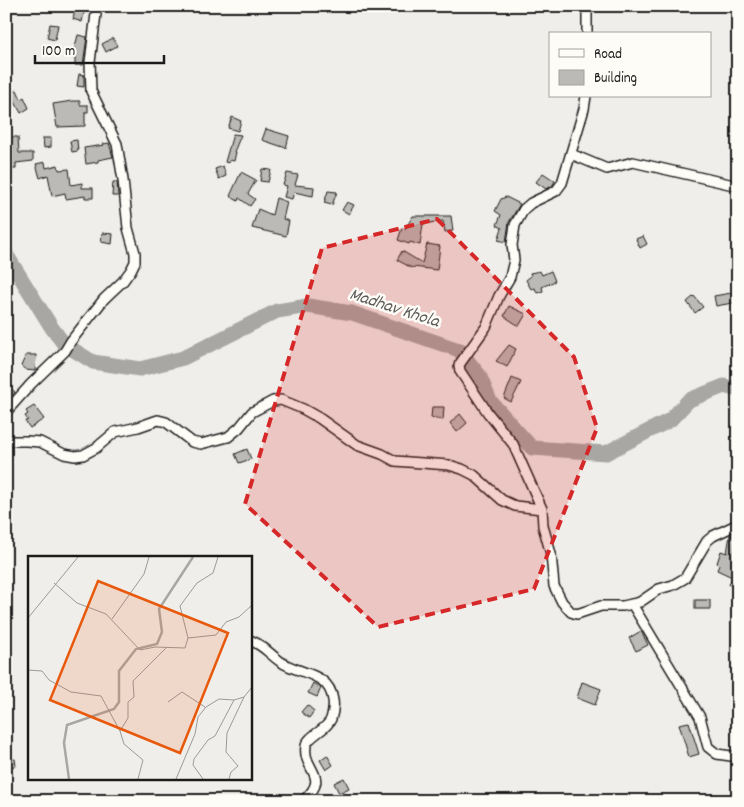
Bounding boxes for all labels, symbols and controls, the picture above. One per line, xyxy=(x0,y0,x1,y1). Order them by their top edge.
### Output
scale bar xyxy=(35,32,164,64)
legend xyxy=(549,32,712,98)
text: 100 m xyxy=(42,41,75,63)
text: Road xyxy=(594,44,622,66)
text: Building xyxy=(594,68,637,90)
water label: Madhav Khola xyxy=(346,283,444,336)
inset map xyxy=(28,556,251,780)

